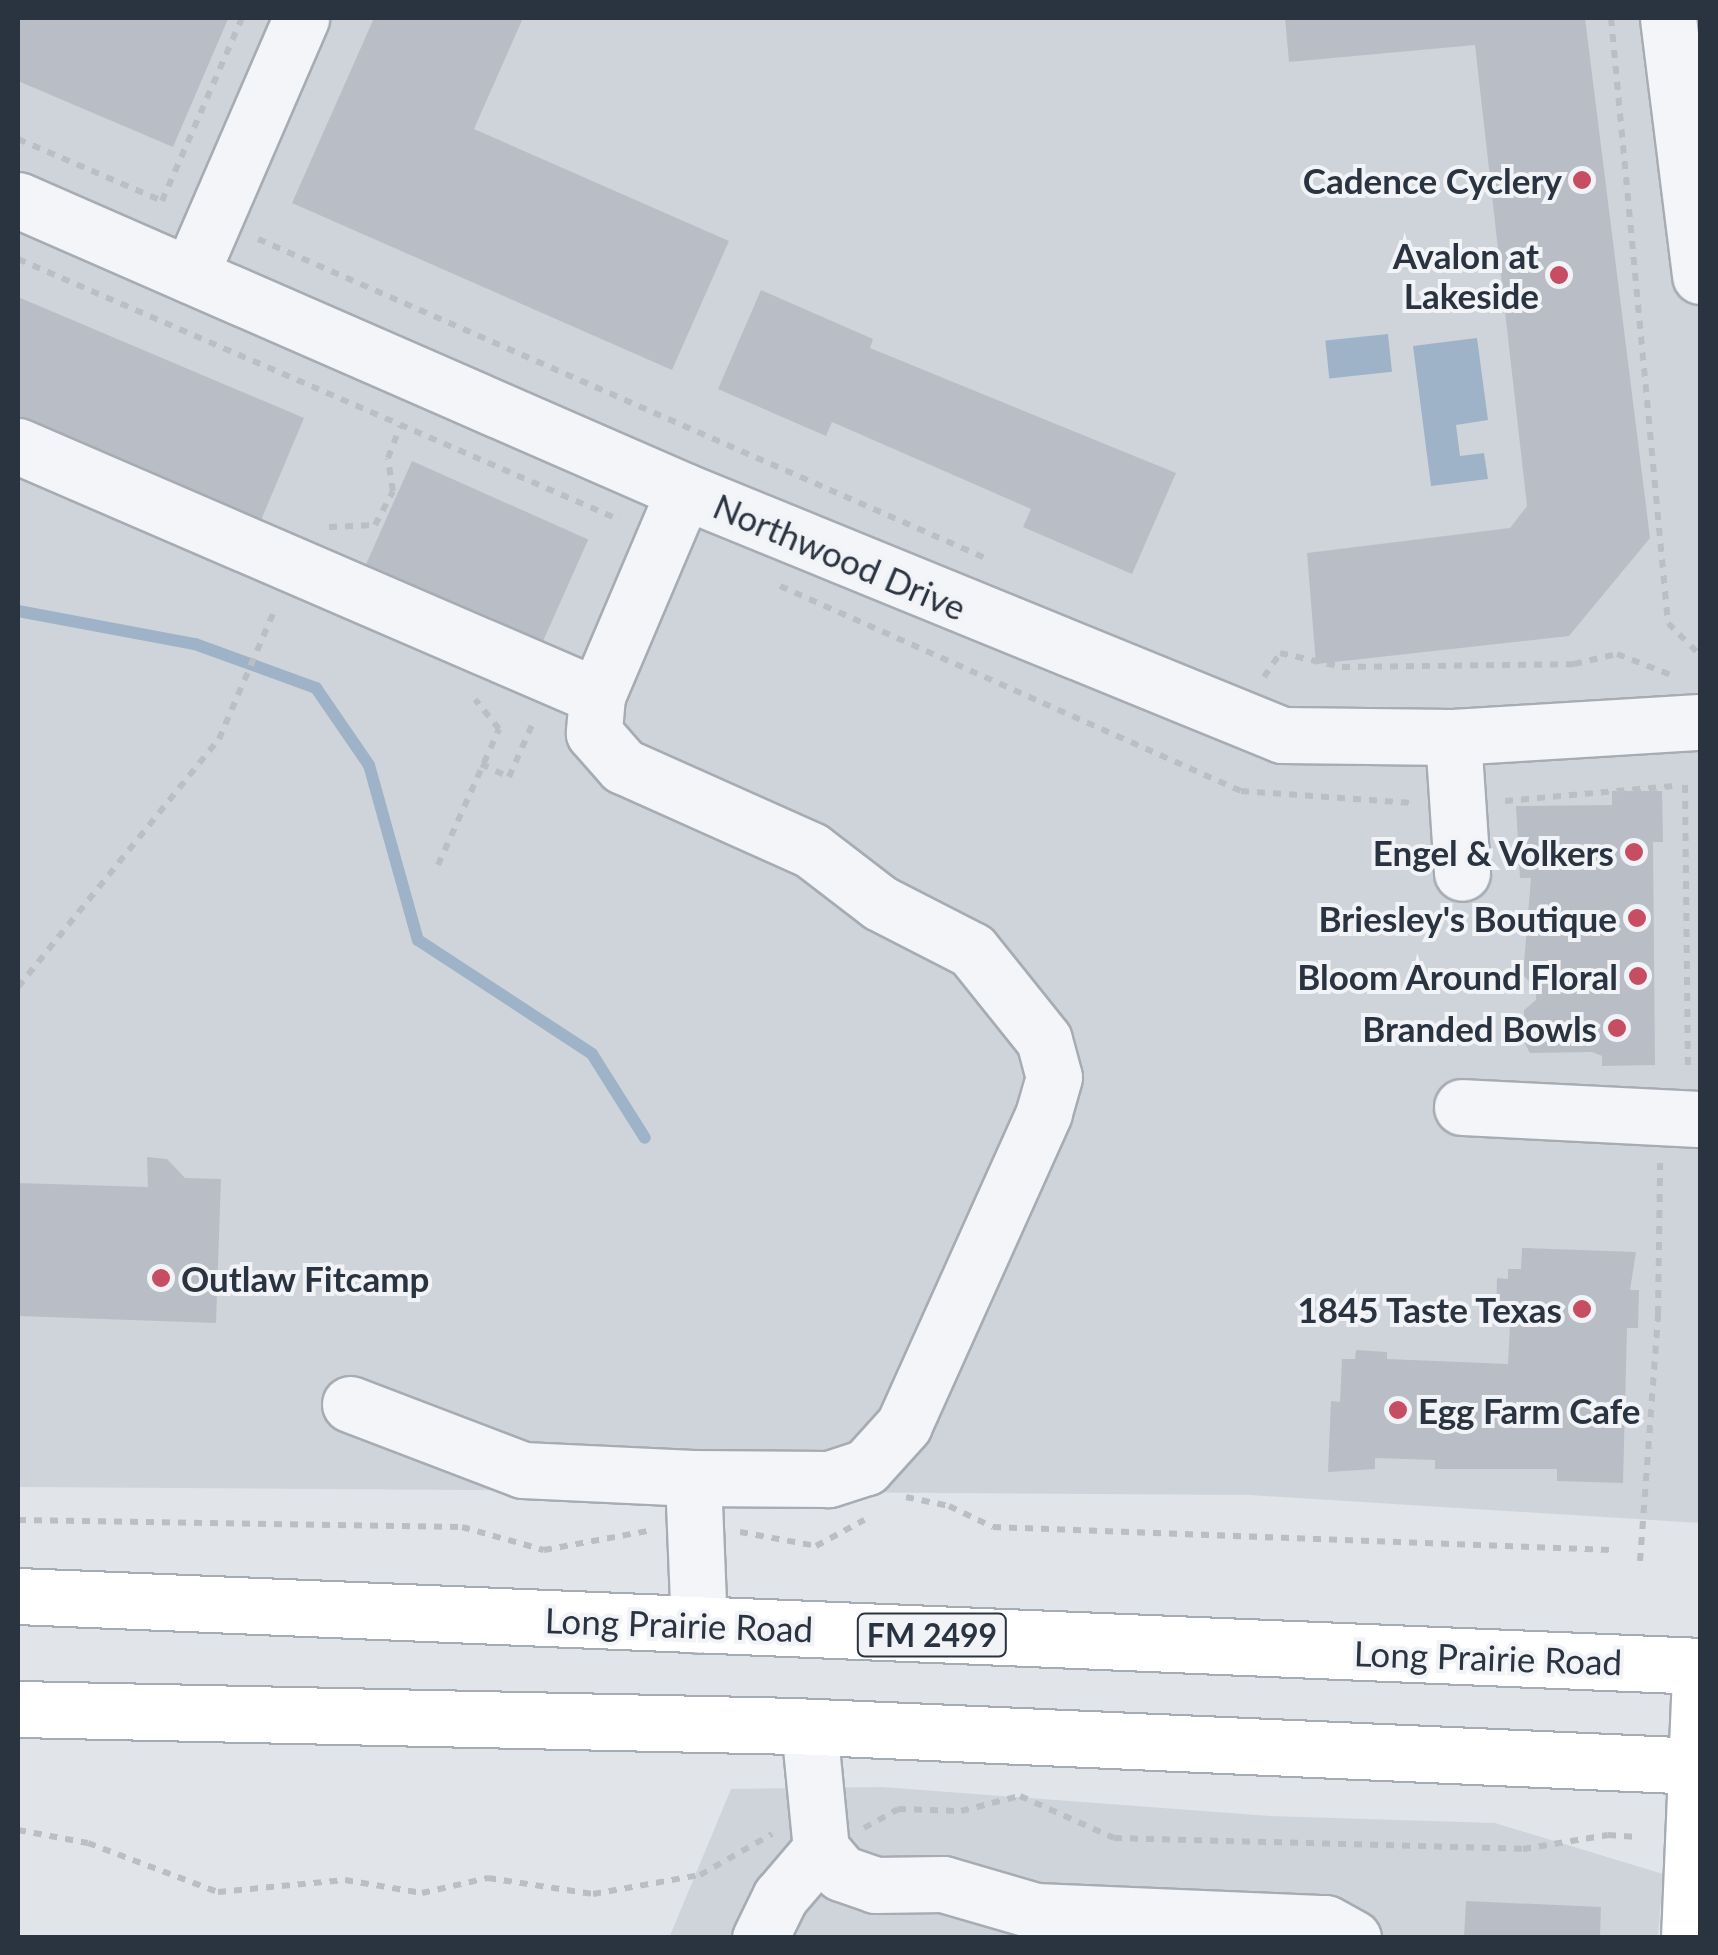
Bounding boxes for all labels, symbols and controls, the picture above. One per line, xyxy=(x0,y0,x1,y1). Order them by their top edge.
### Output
place label: Cadence Cyclery xyxy=(1303,159,1562,201)
marker: Cadence Cyclery xyxy=(1571,169,1593,191)
place label: Avalon at Lakeside xyxy=(1393,234,1539,316)
marker: Avalon at Lakeside xyxy=(1548,264,1570,286)
street label: Northwood Drive xyxy=(708,484,972,628)
place label: Engel & Volkers xyxy=(1371,831,1614,873)
marker: Engel & Volkers xyxy=(1623,841,1645,863)
place label: Briesley's Boutique xyxy=(1319,897,1617,939)
marker: Briesley's Boutique xyxy=(1626,907,1648,929)
place label: Bloom Around Floral xyxy=(1296,955,1618,997)
marker: Bloom Around Floral xyxy=(1627,965,1649,987)
place label: Branded Bowls xyxy=(1362,1007,1597,1049)
marker: Branded Bowls xyxy=(1606,1017,1628,1039)
place label: Outlaw Fitcamp xyxy=(181,1257,430,1299)
marker: Outlaw Fitcamp xyxy=(150,1267,172,1289)
place label: 1845 Taste Texas xyxy=(1295,1288,1562,1330)
marker: 1845 Taste Texas xyxy=(1571,1298,1593,1320)
place label: Egg Farm Cafe xyxy=(1418,1389,1641,1431)
marker: Egg Farm Cafe xyxy=(1387,1399,1409,1421)
street label: Long Prairie Road xyxy=(544,1598,814,1650)
road number: FM 2499 xyxy=(854,1608,1010,1662)
street label: Long Prairie Road xyxy=(1353,1631,1623,1683)

